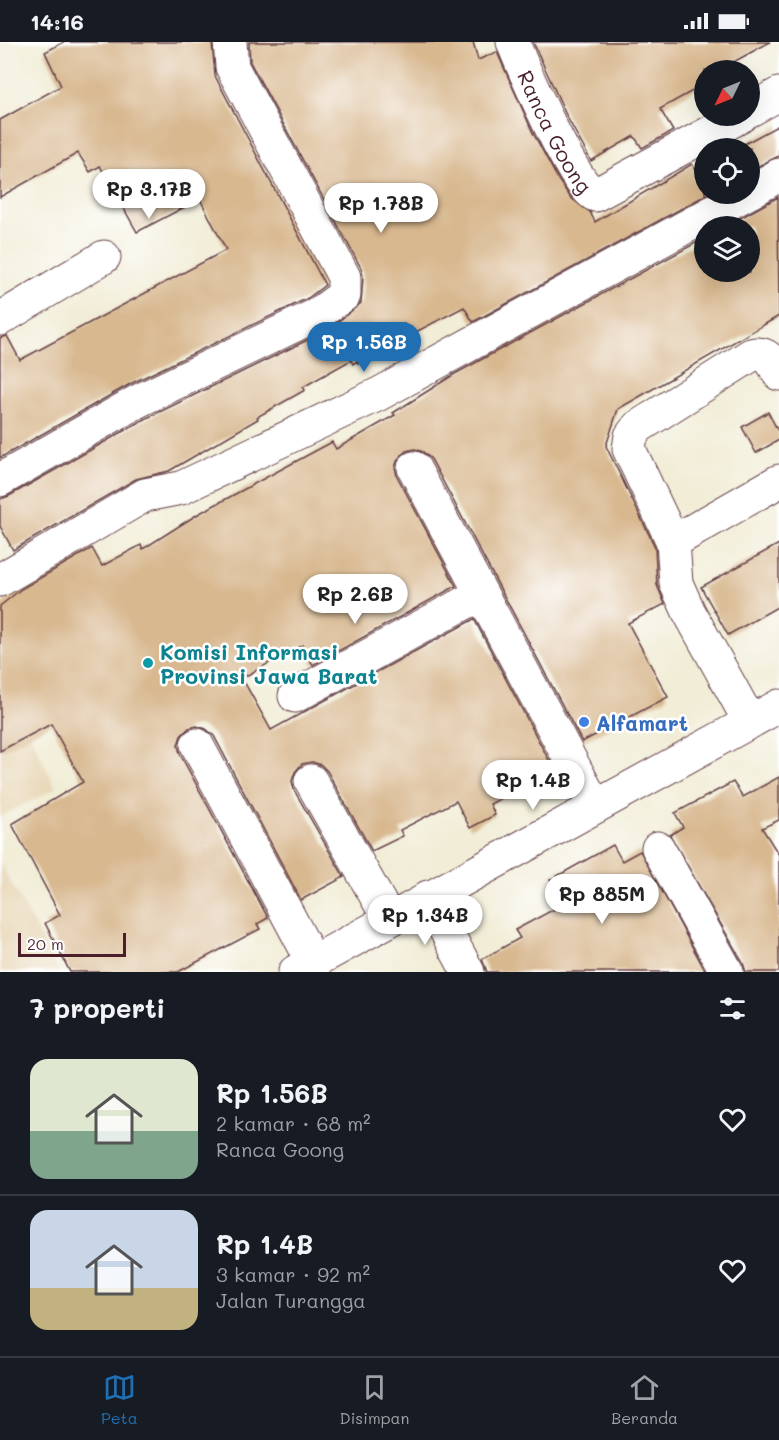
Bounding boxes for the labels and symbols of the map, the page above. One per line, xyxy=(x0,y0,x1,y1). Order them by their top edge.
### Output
north arrow xyxy=(694,60,760,126)
street label: Ranca Goong xyxy=(513,66,599,198)
pin: Rp 3.17B xyxy=(87,169,211,220)
pin: Rp 1.78B xyxy=(319,183,443,234)
pin: Rp 1.56B xyxy=(302,322,426,373)
pin: Rp 2.6B xyxy=(300,574,410,625)
place label: Komisi Informasi Provinsi Jawa Barat xyxy=(160,638,377,689)
marker: Komisi Informasi Provinsi Jawa Barat xyxy=(141,656,155,670)
place label: Alfamart xyxy=(596,709,688,736)
marker: Alfamart xyxy=(577,715,591,729)
pin: Rp 1.4B xyxy=(478,760,588,811)
pin: Rp 885M xyxy=(547,874,657,925)
pin: Rp 1.34B xyxy=(363,895,487,946)
scale bar xyxy=(18,930,126,958)

